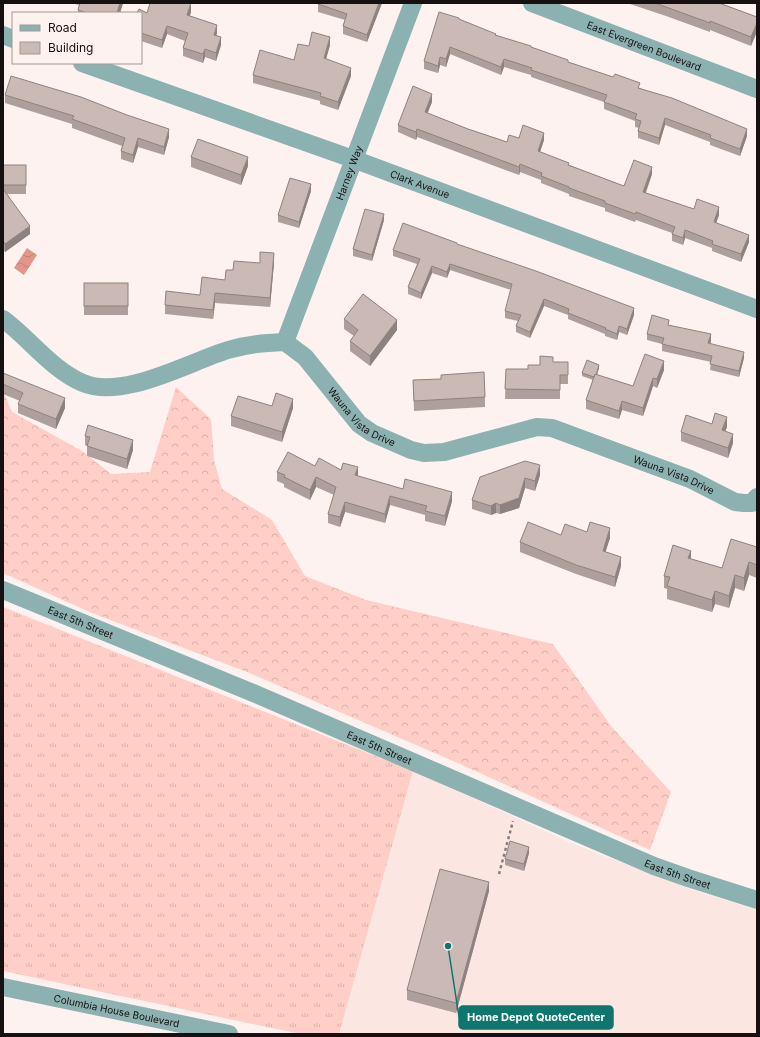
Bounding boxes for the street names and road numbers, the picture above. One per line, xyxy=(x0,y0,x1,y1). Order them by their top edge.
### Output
street label: East Evergreen Boulevard xyxy=(585,19,703,73)
street label: Harney Way xyxy=(333,143,365,202)
street label: Clark Avenue xyxy=(389,167,452,200)
street label: Wauna Vista Drive xyxy=(326,385,398,449)
street label: Wauna Vista Drive xyxy=(632,453,717,497)
street label: East 5th Street xyxy=(46,603,116,641)
street label: East 5th Street xyxy=(345,728,414,767)
street label: East 5th Street xyxy=(643,857,713,891)
street label: Columbia House Boulevard xyxy=(53,992,181,1030)

